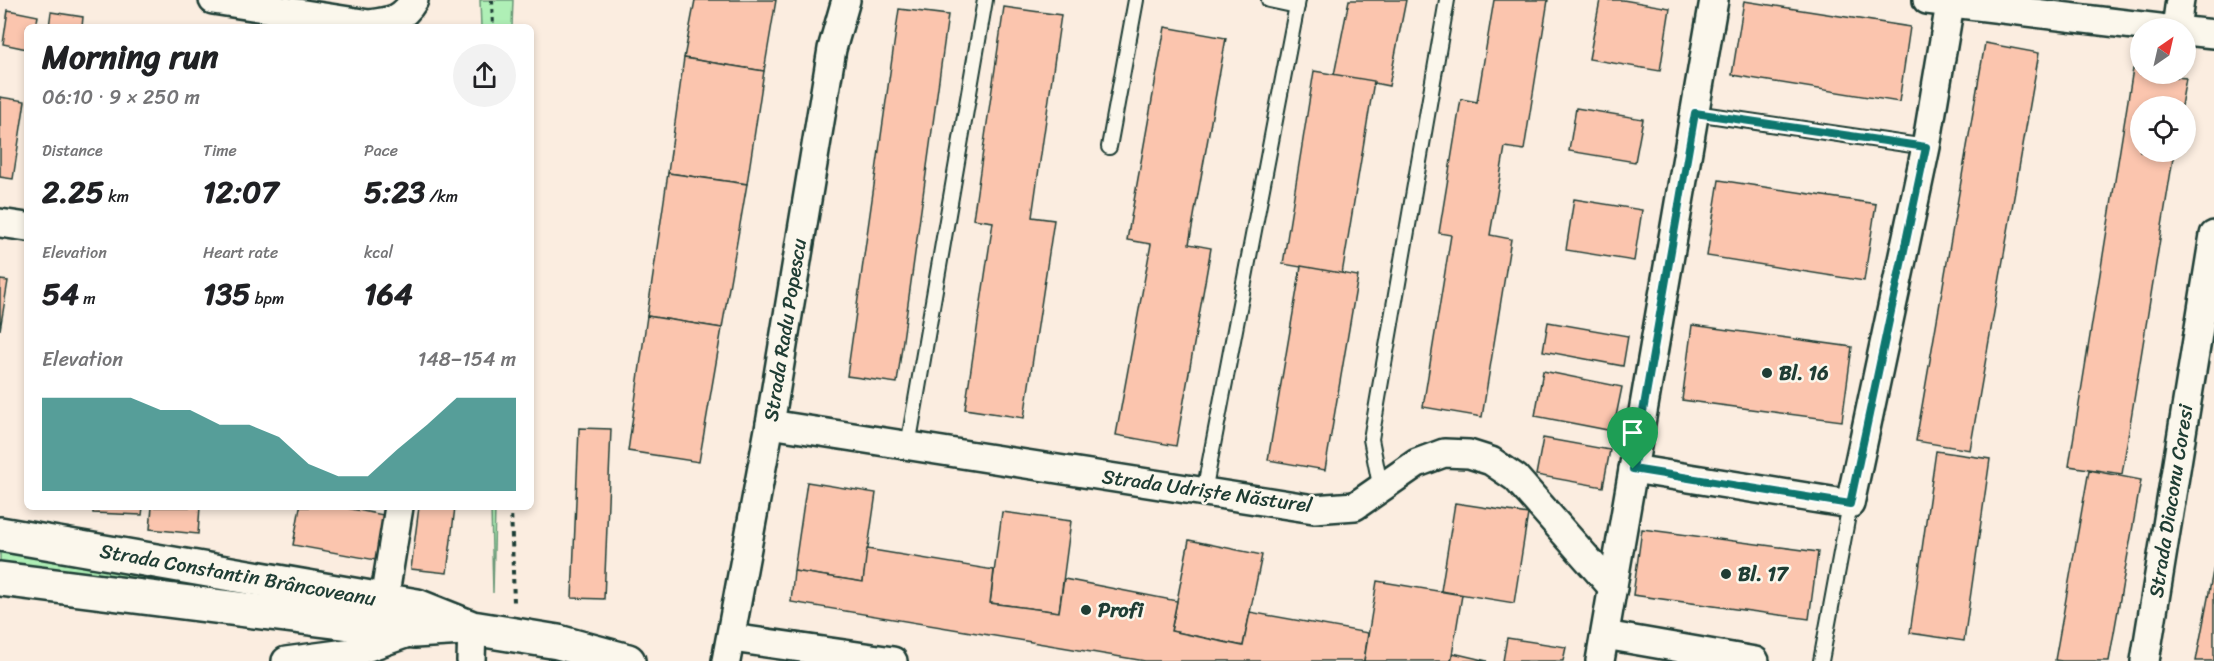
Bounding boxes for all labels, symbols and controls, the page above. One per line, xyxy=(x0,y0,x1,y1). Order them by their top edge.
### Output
north arrow xyxy=(2130,18,2196,84)
map controls xyxy=(2130,18,2196,162)
text: Morning run xyxy=(42,28,218,86)
button: share xyxy=(453,44,516,107)
text: 06:10 · 9 × 250 m xyxy=(42,80,200,115)
button: locate xyxy=(2130,96,2196,162)
text: Distance xyxy=(42,136,103,165)
text: Time xyxy=(203,136,237,165)
text: Pace xyxy=(364,136,398,165)
text: 2.25 xyxy=(42,165,104,219)
text: 12:07 xyxy=(203,165,278,219)
text: 5:23 xyxy=(364,165,425,219)
text: km xyxy=(104,182,129,211)
text: /km xyxy=(425,182,458,211)
street label: Strada Radu Popescu xyxy=(753,236,817,424)
text: Elevation xyxy=(42,238,107,267)
text: Heart rate xyxy=(203,238,278,267)
text: kcal xyxy=(364,238,393,267)
text: 54 xyxy=(42,267,79,321)
text: 135 xyxy=(203,267,251,321)
text: 164 xyxy=(364,267,413,321)
text: m xyxy=(79,284,96,313)
text: bpm xyxy=(251,284,284,313)
text: Elevation xyxy=(42,342,123,377)
text: 148–154 m xyxy=(418,342,516,377)
place label: Bl. 16 xyxy=(1779,356,1829,391)
marker: Bl. 16 xyxy=(1760,366,1774,380)
street label: Strada Diaconu Coresi xyxy=(2138,401,2204,600)
pin xyxy=(1607,407,1658,469)
icon: arrive xyxy=(1616,416,1649,449)
street label: Strada Udriște Năsturel xyxy=(1100,459,1316,523)
street label: Strada Constantin Brâncoveanu xyxy=(97,533,379,617)
place label: Bl. 17 xyxy=(1738,557,1789,592)
marker: Bl. 17 xyxy=(1719,567,1733,581)
place label: Profi xyxy=(1098,593,1145,628)
marker: Profi xyxy=(1079,603,1093,617)

